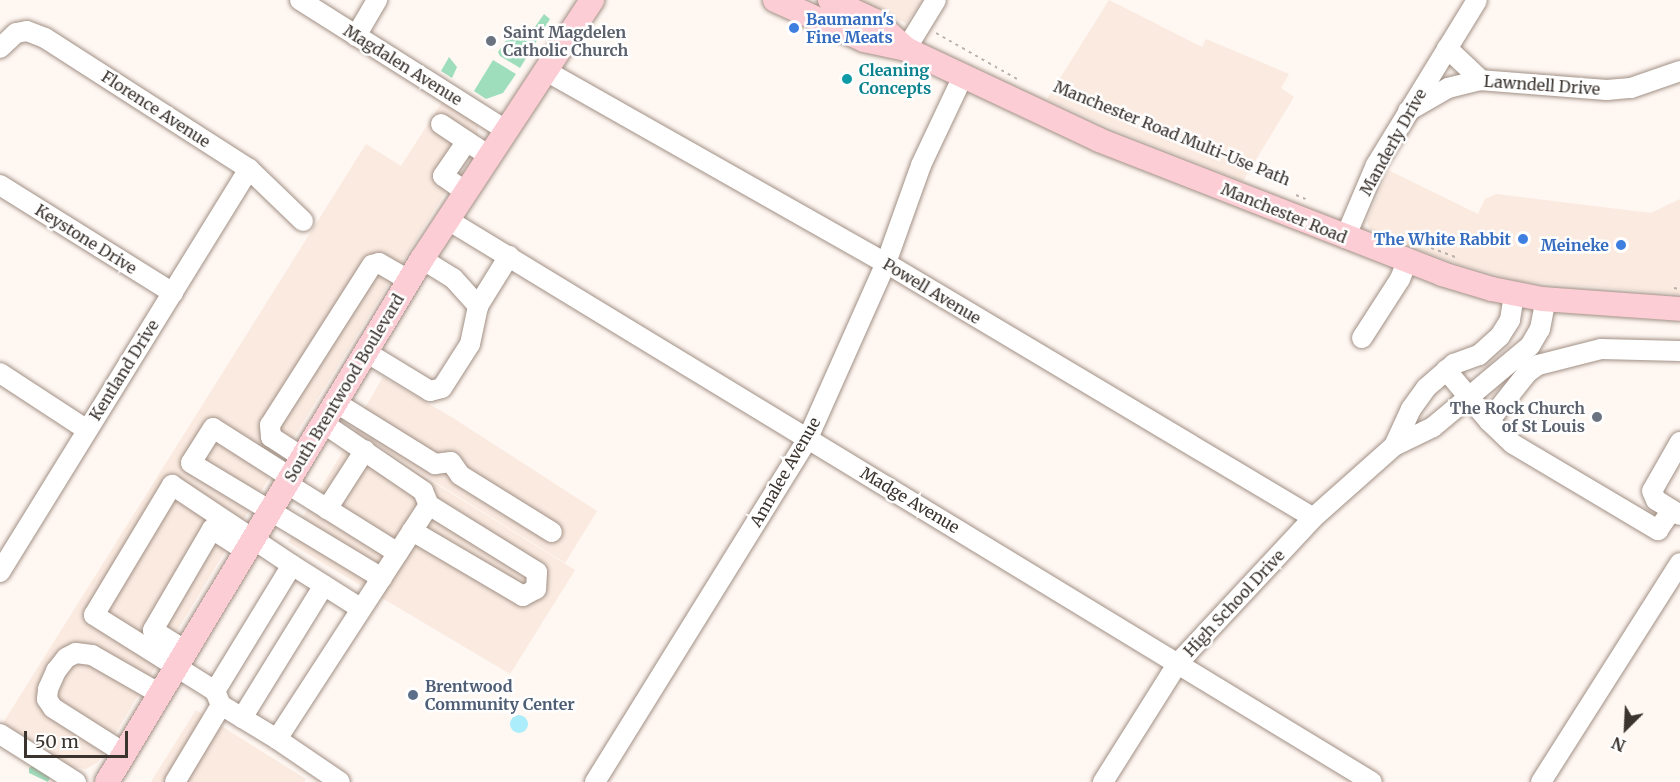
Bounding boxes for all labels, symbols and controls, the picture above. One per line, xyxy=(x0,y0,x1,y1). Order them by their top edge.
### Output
place label: Baumann's Fine Meats xyxy=(806,9,894,47)
street label: Magdalen Avenue xyxy=(340,21,466,109)
marker: Baumann's Fine Meats xyxy=(787,21,801,35)
place label: Saint Magdelen Catholic Church xyxy=(503,22,628,60)
marker: Saint Magdelen Catholic Church xyxy=(484,34,498,48)
place label: Cleaning Concepts xyxy=(859,60,931,98)
street label: Florence Avenue xyxy=(98,67,214,151)
street label: Lawndell Drive xyxy=(1483,71,1601,99)
marker: Cleaning Concepts xyxy=(840,72,854,86)
street label: Manchester Road Multi-Use Path xyxy=(1051,77,1293,189)
street label: Manderly Drive xyxy=(1356,85,1430,199)
street label: Manchester Road xyxy=(1218,179,1350,247)
street label: Keystone Drive xyxy=(32,200,140,278)
place label: The White Rabbit xyxy=(1374,229,1511,249)
marker: The White Rabbit xyxy=(1516,232,1530,246)
place label: Meineke xyxy=(1541,235,1609,255)
marker: Meineke xyxy=(1614,238,1628,252)
street label: Powell Avenue xyxy=(880,254,984,328)
street label: South Brentwood Boulevard xyxy=(280,290,408,486)
street label: Kentland Drive xyxy=(85,316,163,424)
place label: The Rock Church of St Louis xyxy=(1450,398,1585,436)
marker: The Rock Church of St Louis xyxy=(1590,410,1604,424)
street label: Annalee Avenue xyxy=(746,414,824,530)
street label: Madge Avenue xyxy=(857,463,963,537)
street label: High School Drive xyxy=(1180,546,1288,660)
place label: Brentwood Community Center xyxy=(425,676,575,714)
marker: Brentwood Community Center xyxy=(406,688,420,702)
north arrow xyxy=(1596,698,1656,758)
scale bar xyxy=(27,719,130,757)
text: 50 m xyxy=(35,730,79,753)
text: N xyxy=(1609,733,1629,756)

